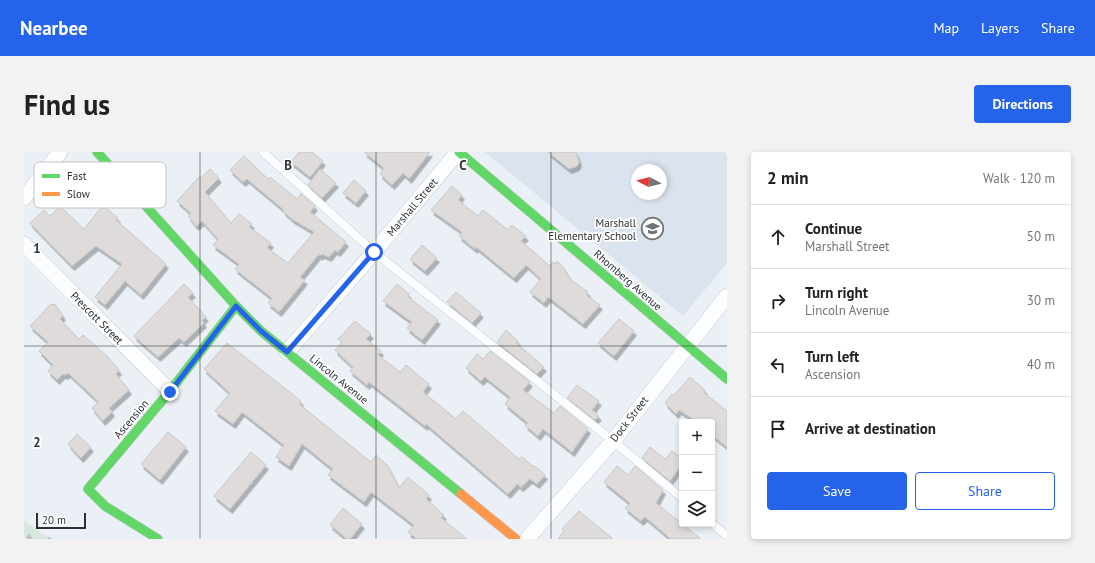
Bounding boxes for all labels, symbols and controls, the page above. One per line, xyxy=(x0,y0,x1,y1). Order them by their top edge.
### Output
text: Nearbee xyxy=(20,16,88,40)
text: Map xyxy=(933,19,959,37)
text: Layers xyxy=(981,19,1019,37)
text: Share xyxy=(1041,19,1075,37)
button: Directions xyxy=(974,85,1071,123)
text: Find us xyxy=(24,86,110,123)
text: B xyxy=(284,157,292,174)
text: C xyxy=(459,157,467,174)
legend xyxy=(34,162,166,208)
north arrow xyxy=(631,164,667,200)
text: 2 min xyxy=(767,167,808,189)
text: Fast xyxy=(67,169,87,183)
text: Walk · 120 m xyxy=(983,170,1055,187)
street label: Marshall Street xyxy=(384,175,440,239)
text: Slow xyxy=(67,187,90,201)
place label: Marshall Elementary School xyxy=(548,216,637,243)
school or university icon: Marshall Elementary School xyxy=(639,216,665,242)
text: Continue xyxy=(805,219,862,238)
icon: ahead xyxy=(767,226,789,248)
text: 50 m xyxy=(1027,228,1055,245)
text: Marshall Street xyxy=(805,238,889,255)
text: 1 xyxy=(33,240,41,257)
route start xyxy=(365,243,383,261)
street label: Rhomberg Avenue xyxy=(591,247,665,314)
text: Turn right xyxy=(805,283,868,302)
street label: Prescott Street xyxy=(68,289,126,347)
icon: right xyxy=(767,290,789,312)
text: 30 m xyxy=(1027,292,1055,309)
text: Lincoln Avenue xyxy=(805,302,889,319)
text: Turn left xyxy=(805,347,859,366)
street label: Lincoln Avenue xyxy=(307,351,371,407)
icon: left xyxy=(767,354,789,376)
text: 40 m xyxy=(1027,356,1055,373)
text: Ascension xyxy=(805,366,860,383)
route end xyxy=(161,383,179,401)
street label: Dock Street xyxy=(607,393,651,445)
street label: Ascension xyxy=(111,397,151,441)
icon: arrive xyxy=(767,418,789,440)
map controls xyxy=(679,419,715,527)
button: + xyxy=(679,419,715,455)
text: Arrive at destination xyxy=(805,419,936,438)
text: 2 xyxy=(33,434,41,451)
button: − xyxy=(679,455,715,491)
button: Save xyxy=(767,472,907,510)
button: Share xyxy=(915,472,1055,510)
button: layers xyxy=(679,491,715,527)
scale bar xyxy=(36,511,86,530)
text: 20 m xyxy=(42,513,66,527)

